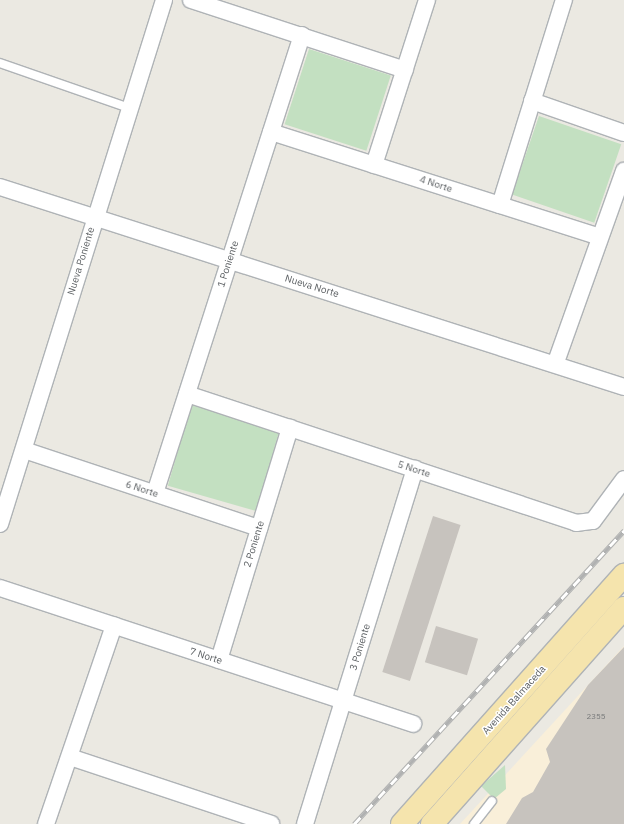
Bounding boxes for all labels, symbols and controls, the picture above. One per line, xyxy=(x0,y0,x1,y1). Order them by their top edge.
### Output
street label: 4 Norte xyxy=(418,173,454,195)
street label: Nueva Poniente xyxy=(65,226,97,296)
street label: 1 Poniente xyxy=(215,239,241,289)
street label: Nueva Norte xyxy=(283,272,341,300)
street label: 5 Norte xyxy=(396,458,432,480)
street label: 6 Norte xyxy=(124,478,160,500)
street label: 2 Poniente xyxy=(241,519,267,569)
street label: 3 Poniente xyxy=(347,622,373,672)
street label: 7 Norte xyxy=(188,645,224,667)
street label: Avenida Balmaceda xyxy=(480,663,548,737)
house number: 2355 xyxy=(586,712,606,722)

